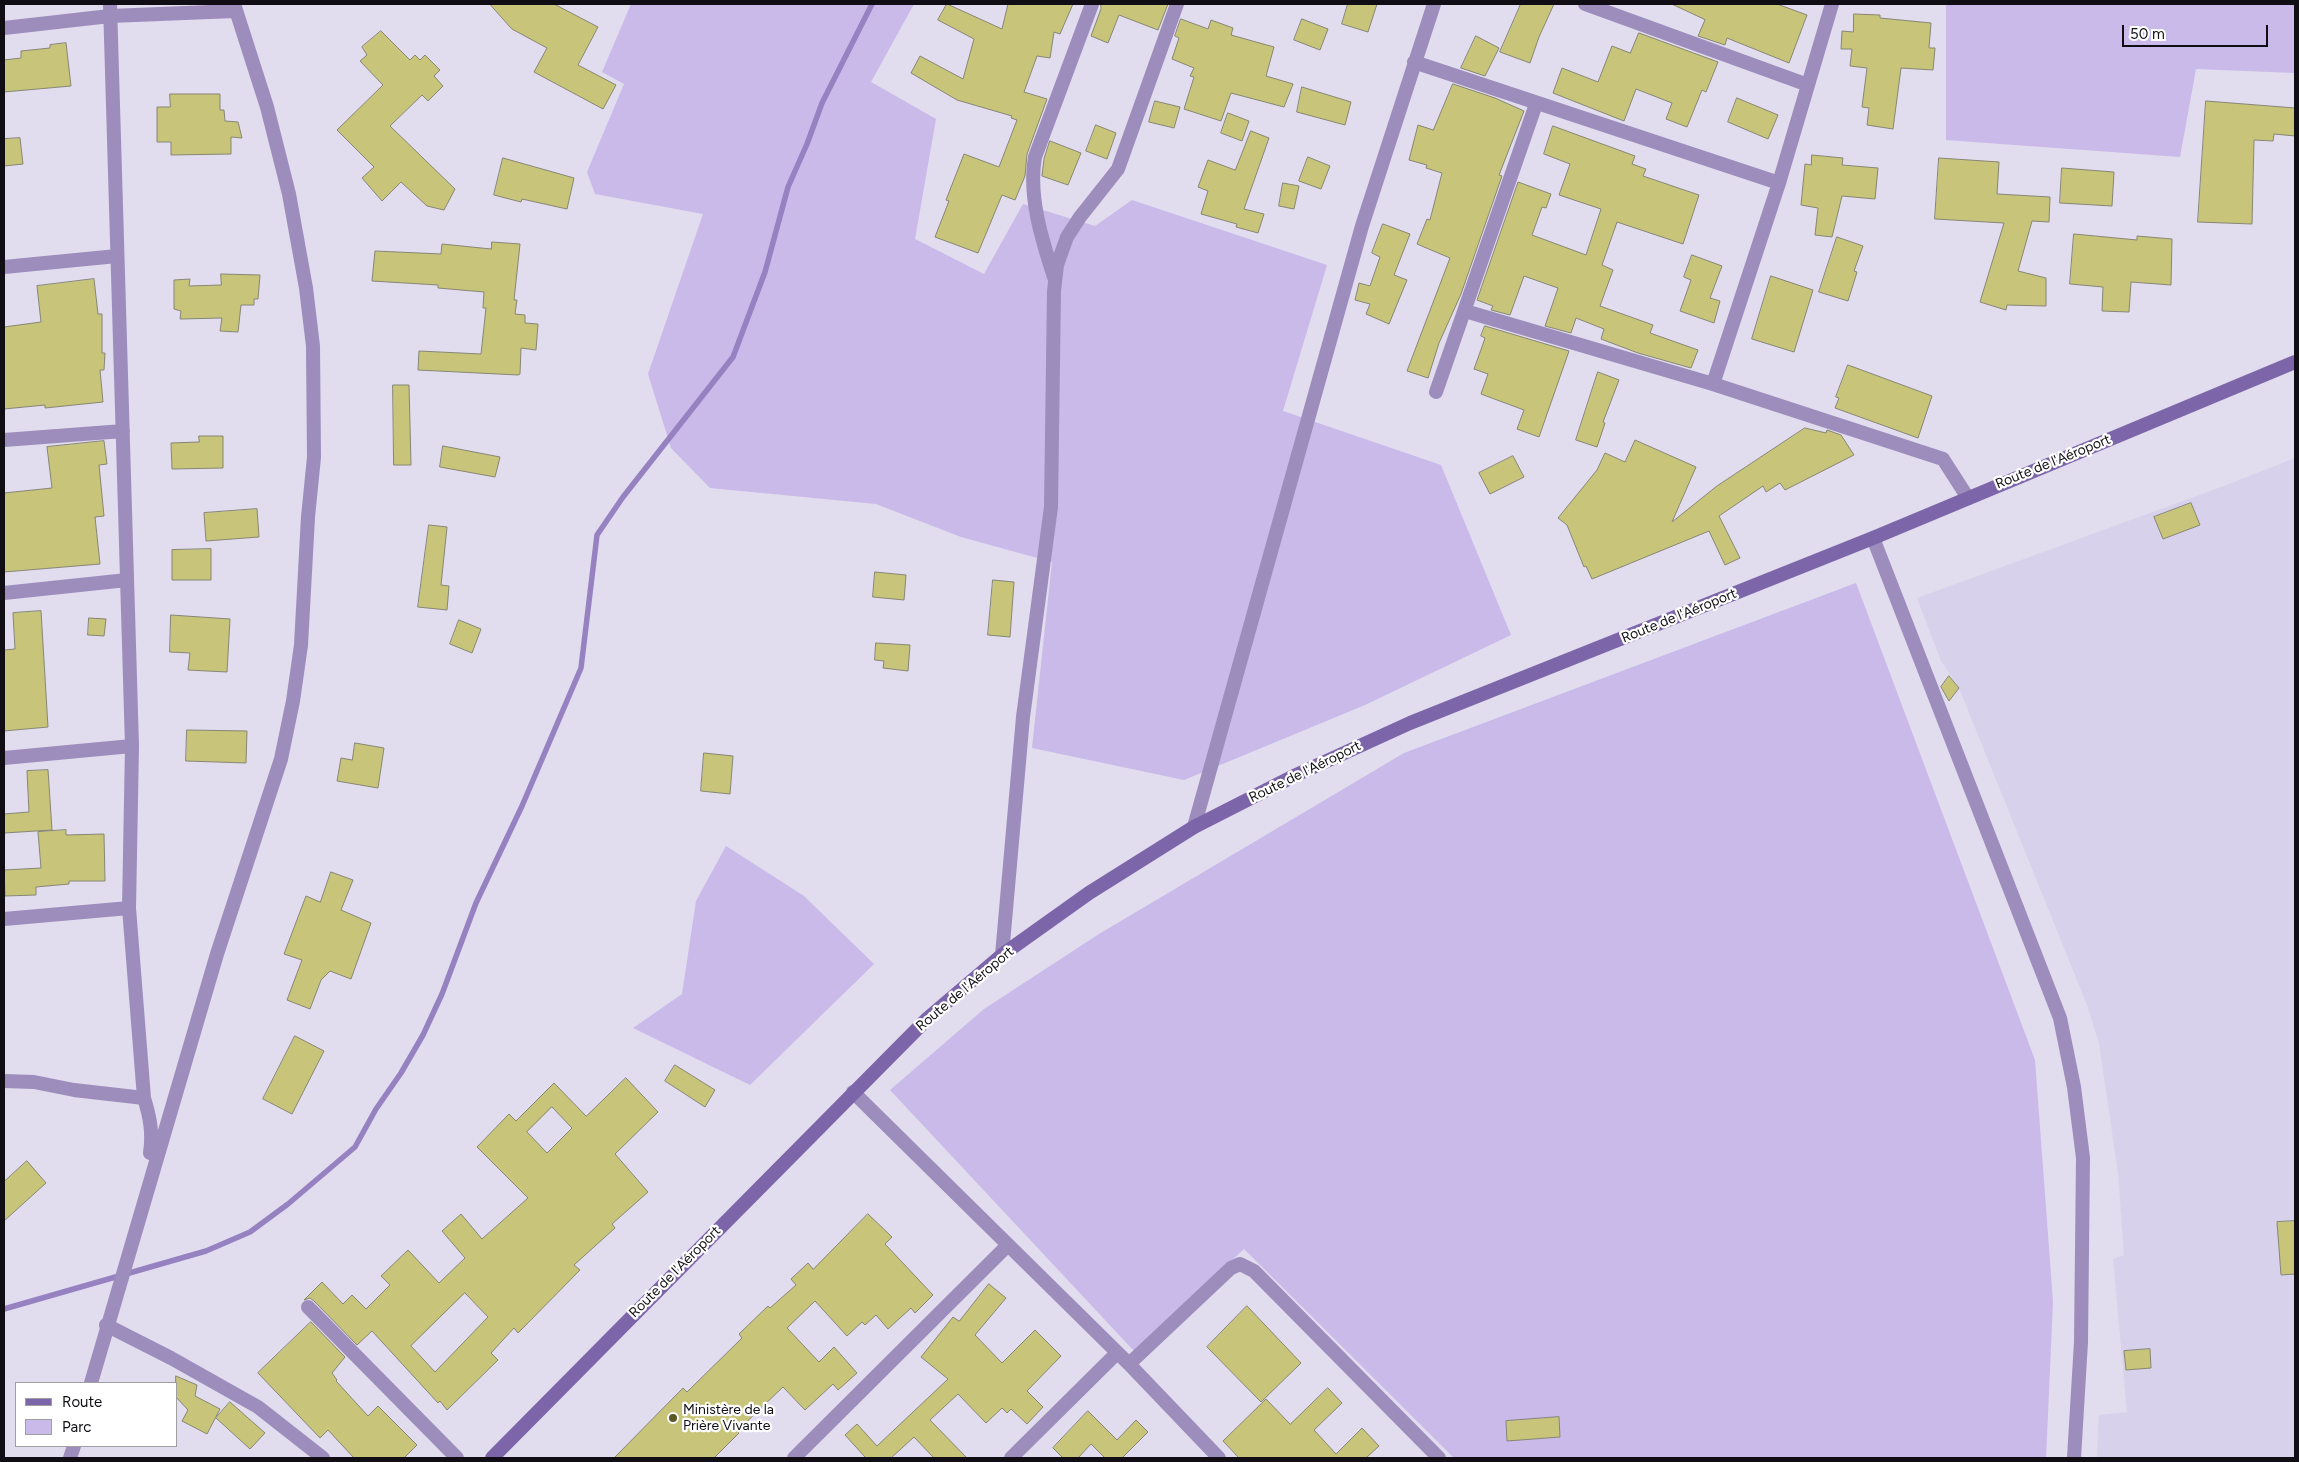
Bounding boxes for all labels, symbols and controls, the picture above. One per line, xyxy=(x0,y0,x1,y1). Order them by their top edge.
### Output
scale bar xyxy=(2124,15,2270,47)
text: 50 m xyxy=(2130,25,2165,43)
street label: Route de l'Aéroport xyxy=(1993,431,2113,493)
street label: Route de l'Aéroport xyxy=(1619,585,1739,647)
street label: Route de l'Aéroport xyxy=(1246,738,1364,806)
street label: Route de l'Aéroport xyxy=(913,943,1017,1035)
street label: Route de l'Aéroport xyxy=(626,1223,724,1321)
legend xyxy=(15,1382,178,1447)
text: Route xyxy=(62,1393,102,1411)
place label: Ministère de la Prière Vivante xyxy=(683,1402,774,1434)
marker: Ministère de la Prière Vivante xyxy=(667,1412,679,1424)
text: Parc xyxy=(62,1418,91,1436)

